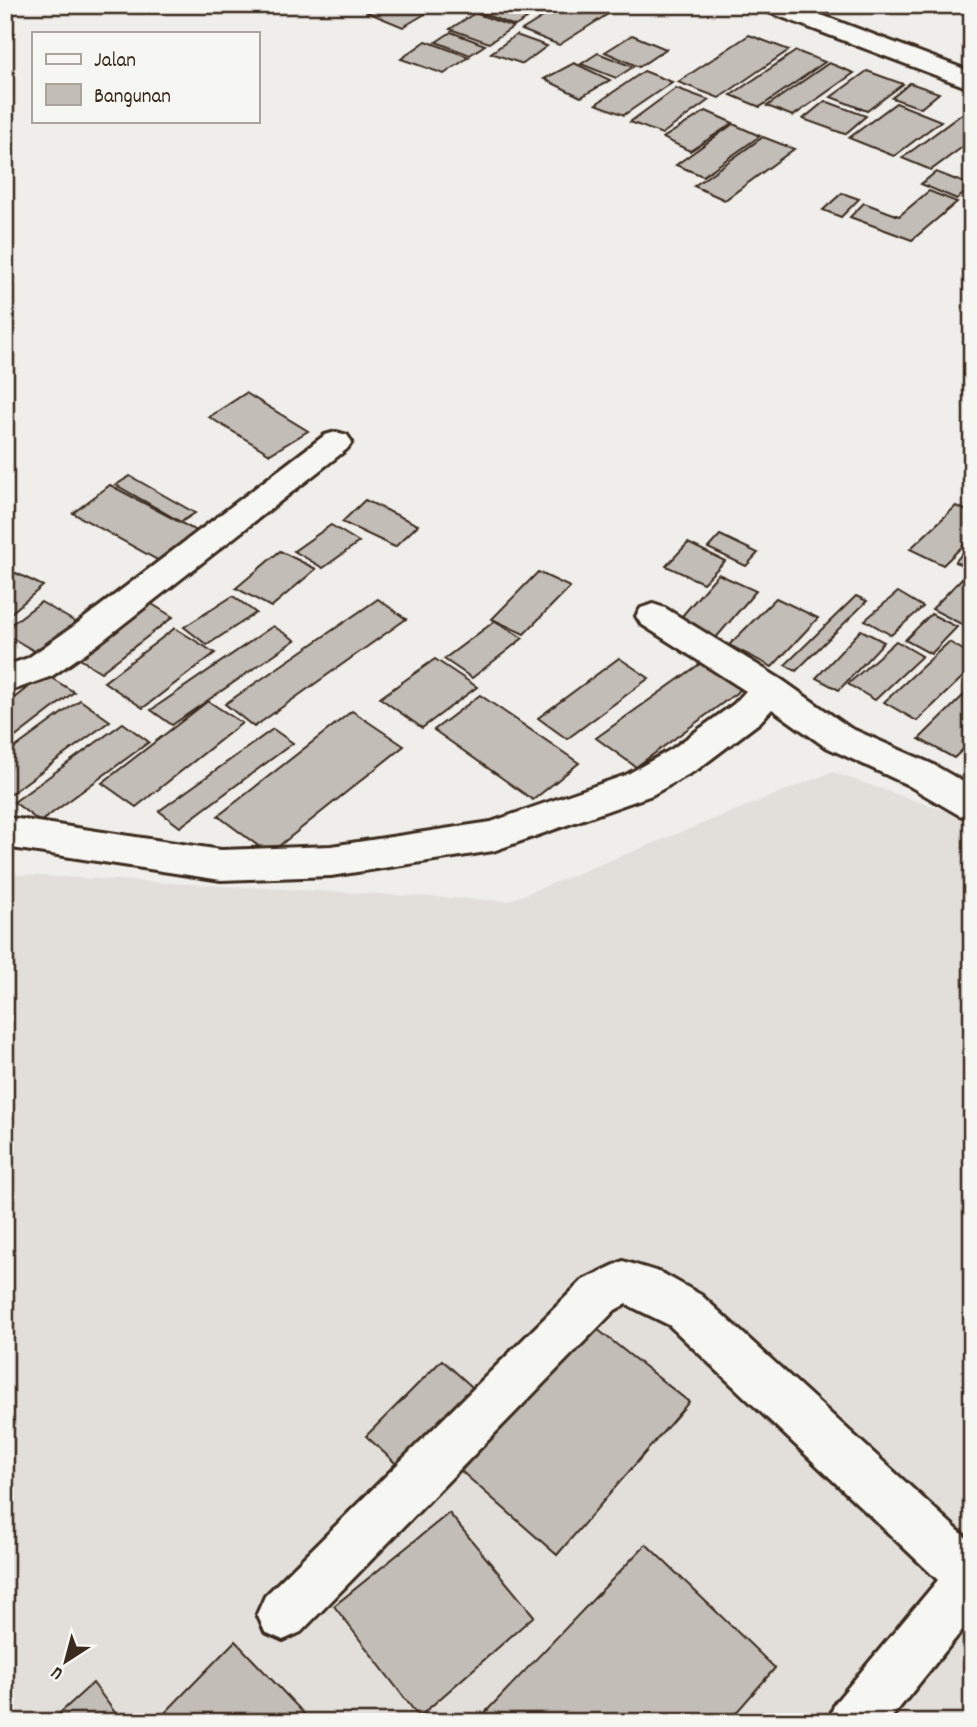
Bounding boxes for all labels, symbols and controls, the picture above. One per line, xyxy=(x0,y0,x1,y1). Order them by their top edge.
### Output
legend xyxy=(32,32,259,122)
text: Jalan xyxy=(94,47,136,77)
text: Bangunan xyxy=(94,83,171,113)
north arrow xyxy=(32,1626,102,1696)
text: U xyxy=(46,1658,70,1686)

